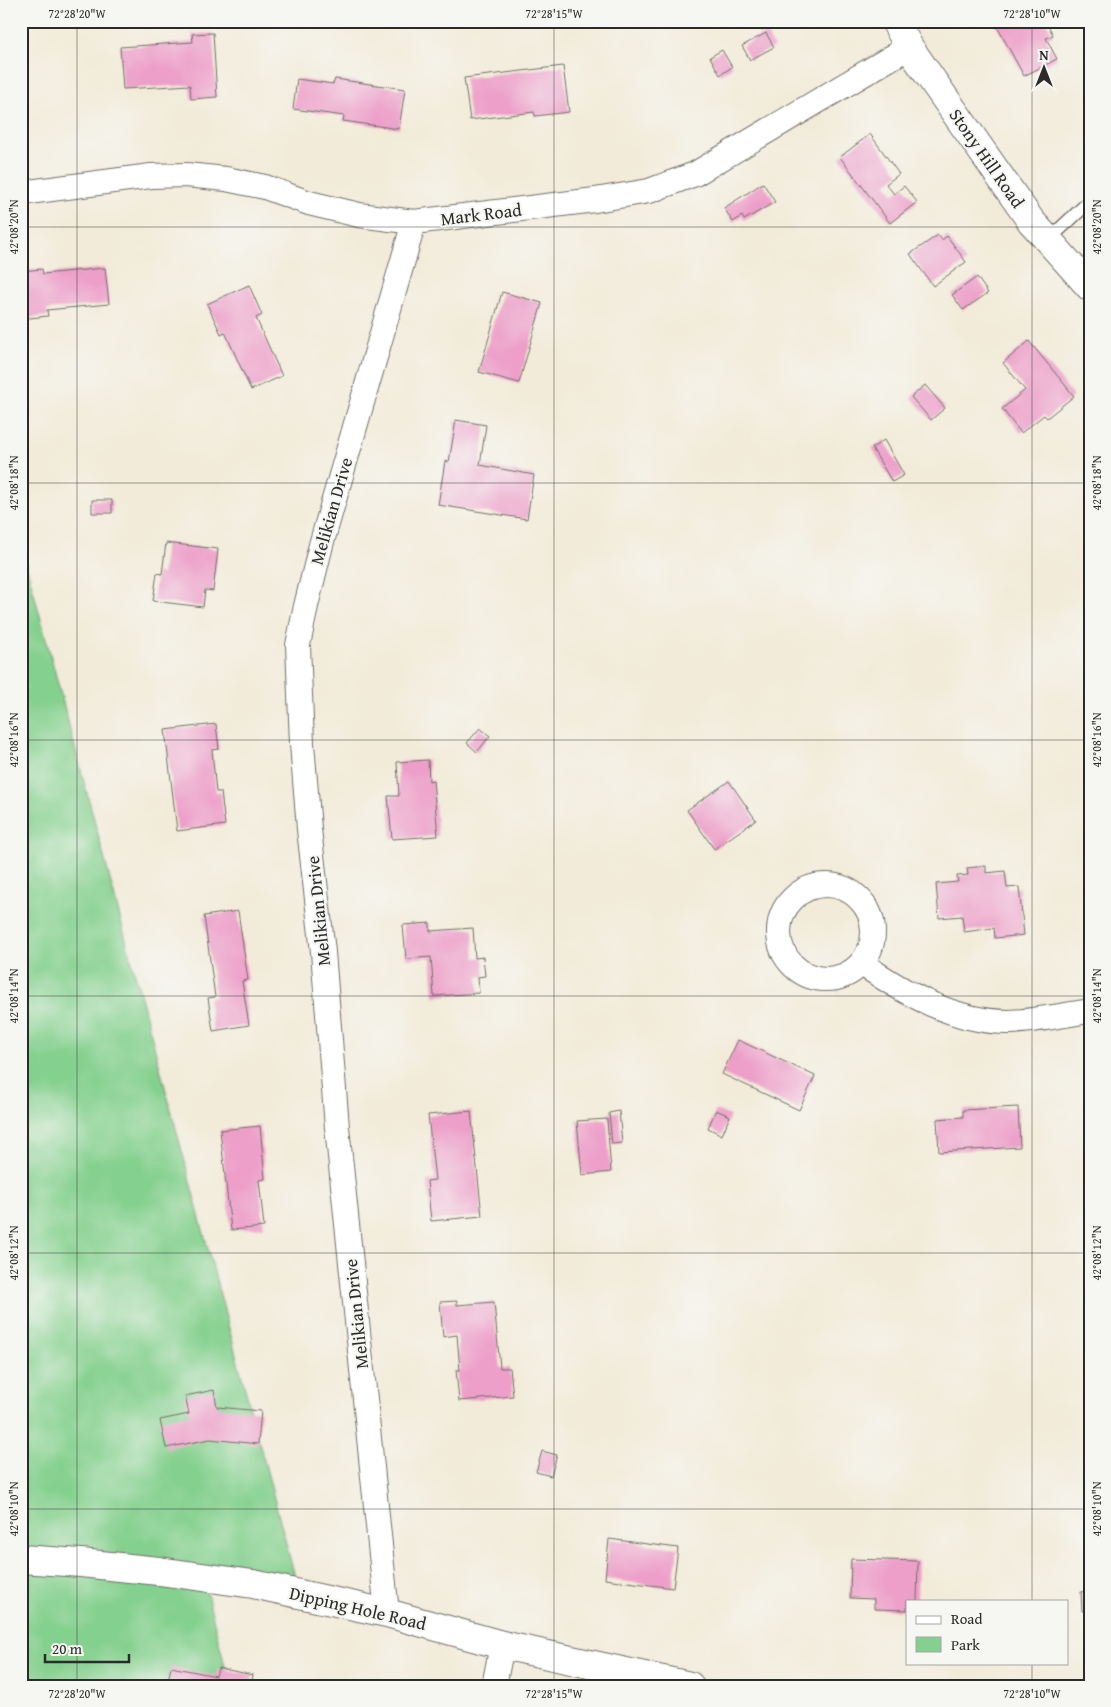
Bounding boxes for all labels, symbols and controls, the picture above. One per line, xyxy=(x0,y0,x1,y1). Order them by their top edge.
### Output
text: 72°28'20"W xyxy=(48,5,107,22)
text: 72°28'15"W xyxy=(525,5,584,22)
text: 72°28'10"W xyxy=(1003,5,1062,22)
north arrow xyxy=(1018,42,1068,92)
text: N xyxy=(1039,45,1049,65)
street label: Stony Hill Road xyxy=(943,103,1032,214)
street label: Mark Road xyxy=(439,196,523,232)
text: 42°08'20"N xyxy=(5,199,22,255)
text: 42°08'20"N xyxy=(1088,199,1105,255)
street label: Melikian Drive xyxy=(303,454,359,568)
text: 42°08'18"N xyxy=(5,455,22,511)
text: 42°08'18"N xyxy=(1088,455,1105,511)
text: 42°08'16"N xyxy=(5,712,22,768)
text: 42°08'16"N xyxy=(1088,712,1105,768)
street label: Melikian Drive xyxy=(299,855,337,967)
text: 42°08'14"N xyxy=(5,968,22,1024)
text: 42°08'14"N xyxy=(1088,968,1105,1024)
text: 42°08'12"N xyxy=(5,1225,22,1281)
text: 42°08'12"N xyxy=(1088,1225,1105,1281)
street label: Melikian Drive xyxy=(337,1258,375,1370)
text: 42°08'10"N xyxy=(5,1481,22,1537)
text: 42°08'10"N xyxy=(1088,1481,1105,1537)
street label: Dipping Hole Road xyxy=(287,1579,430,1637)
legend xyxy=(906,1600,1068,1664)
text: Road xyxy=(951,1608,982,1629)
scale bar xyxy=(45,1632,129,1664)
text: Park xyxy=(951,1634,980,1655)
text: 20 m xyxy=(52,1638,83,1659)
text: 72°28'20"W xyxy=(48,1685,107,1702)
text: 72°28'15"W xyxy=(525,1685,584,1702)
text: 72°28'10"W xyxy=(1003,1685,1062,1702)

